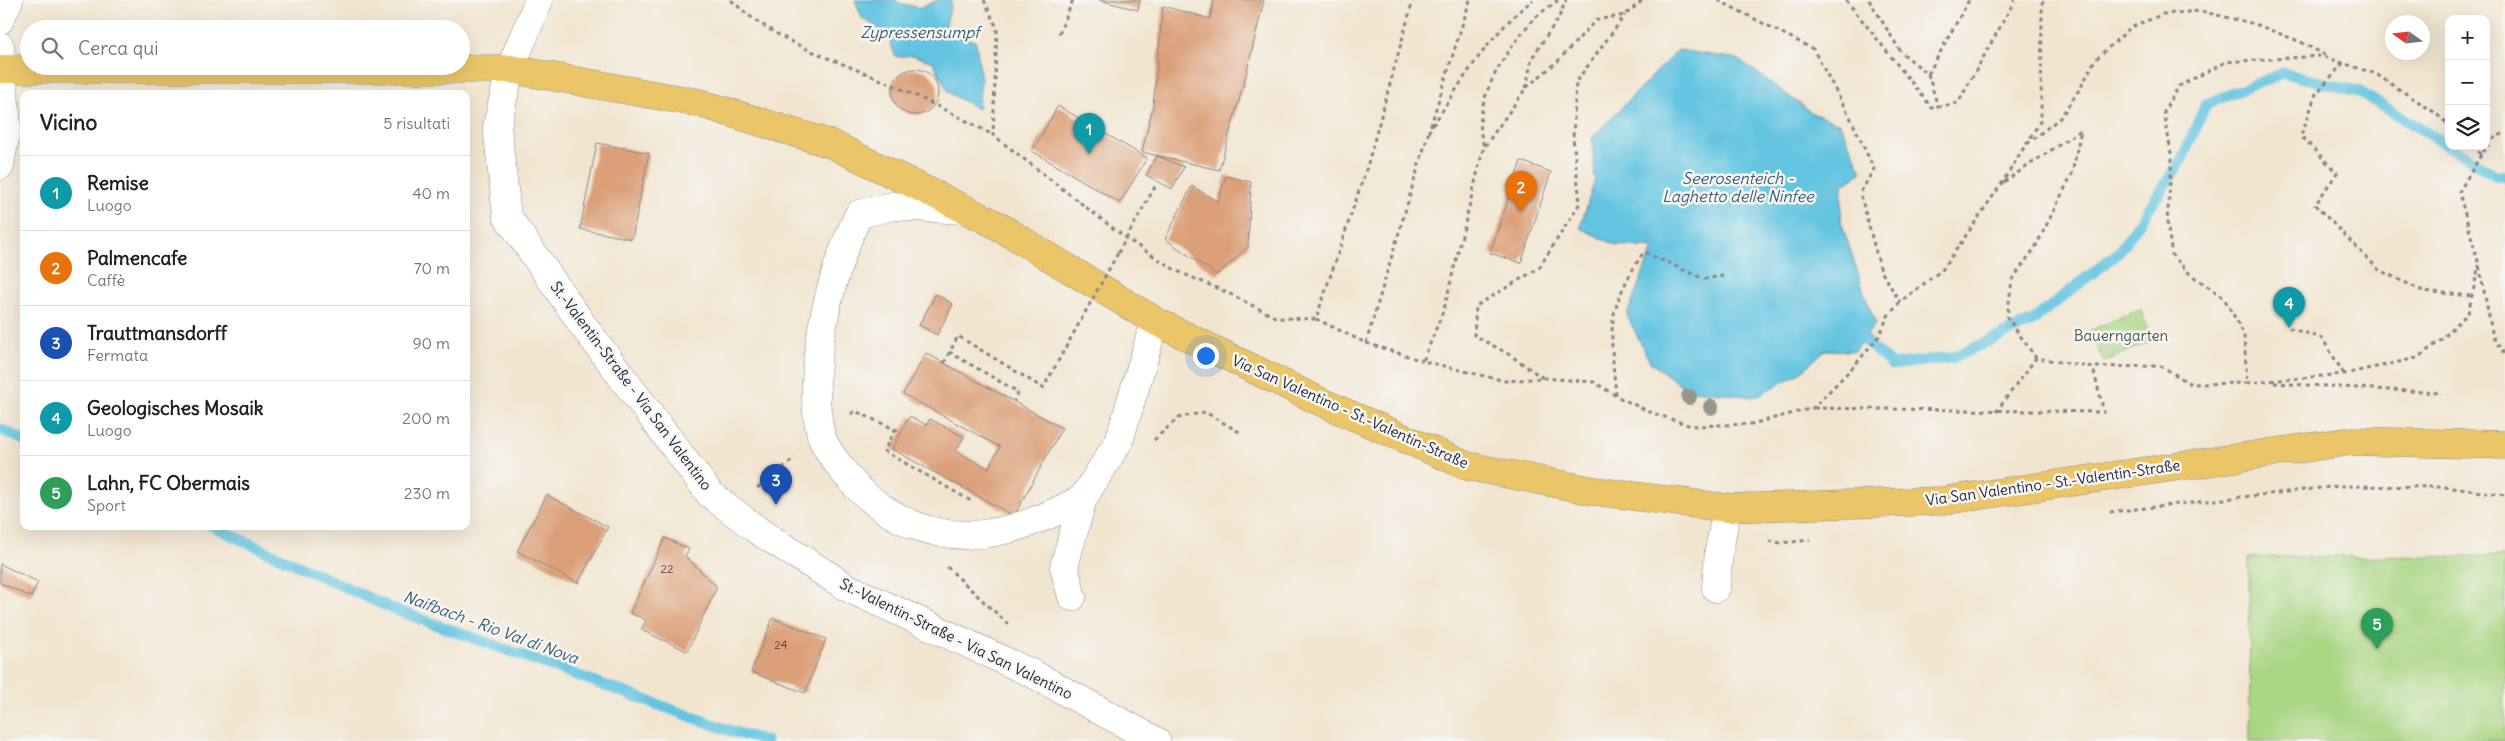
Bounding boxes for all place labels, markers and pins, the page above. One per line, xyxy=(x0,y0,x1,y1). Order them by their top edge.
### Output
pin: 1 xyxy=(1073,113,1105,154)
pin: 2 xyxy=(1505,171,1537,212)
pin: 4 xyxy=(2273,287,2305,328)
pin: 3 xyxy=(760,464,792,505)
pin: 5 xyxy=(2361,608,2393,649)

